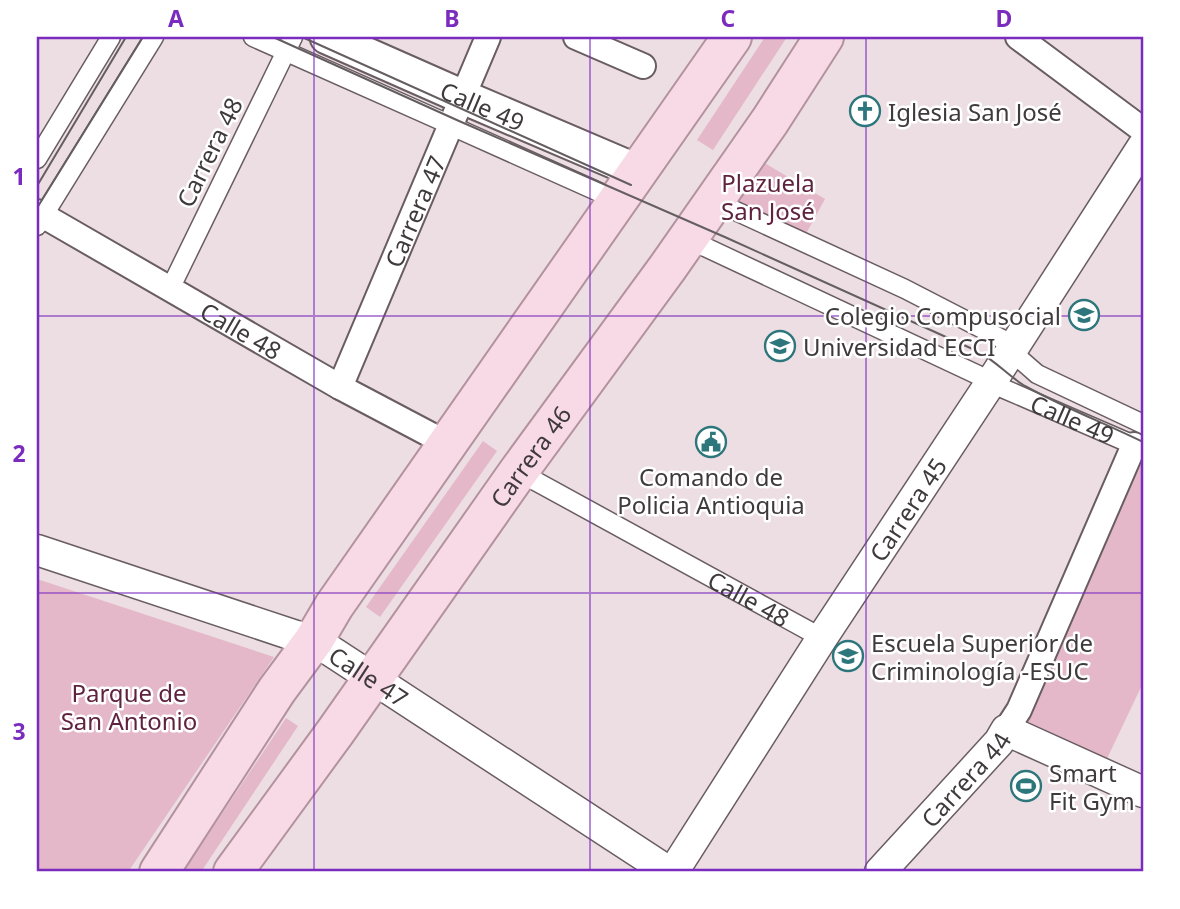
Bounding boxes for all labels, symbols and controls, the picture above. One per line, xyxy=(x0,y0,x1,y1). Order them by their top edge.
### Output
text: A xyxy=(168,2,184,34)
text: B xyxy=(444,2,460,34)
text: C xyxy=(721,2,736,34)
text: D xyxy=(996,2,1012,34)
street label: Calle 49 xyxy=(435,73,530,138)
street label: Carrera 48 xyxy=(168,92,250,212)
church icon: Iglesia San José xyxy=(848,94,882,128)
place label: Iglesia San José xyxy=(888,95,1062,128)
street label: Carrera 47 xyxy=(376,150,453,272)
text: 1 xyxy=(12,160,26,192)
park label: Plazuela San José xyxy=(721,166,815,227)
street label: Calle 48 xyxy=(195,294,288,366)
school or university icon: Colegio Compusocial xyxy=(1067,298,1101,332)
place label: Colegio Compusocial xyxy=(825,299,1061,332)
school or university icon: Universidad ECCI xyxy=(763,329,797,363)
place label: Universidad ECCI xyxy=(803,330,995,363)
street label: Calle 49 xyxy=(1026,386,1120,451)
street label: Carrera 46 xyxy=(482,399,578,514)
public building icon: Comando de Policia Antioquia xyxy=(694,425,728,459)
text: 2 xyxy=(12,437,26,469)
street label: Carrera 45 xyxy=(861,451,954,567)
place label: Comando de Policia Antioquia xyxy=(617,460,805,521)
street label: Calle 48 xyxy=(702,562,796,634)
place label: Escuela Superior de Criminología -ESUC xyxy=(871,626,1093,687)
street label: Calle 47 xyxy=(323,638,415,714)
school or university icon: Escuela Superior de Criminología -ESUC xyxy=(831,639,865,673)
park label: Parque de San Antonio xyxy=(61,676,197,737)
text: 3 xyxy=(12,715,26,747)
street label: Carrera 44 xyxy=(913,726,1018,834)
place label: Smart Fit Gym xyxy=(1049,756,1135,817)
sports icon: Smart Fit Gym xyxy=(1009,769,1043,803)

